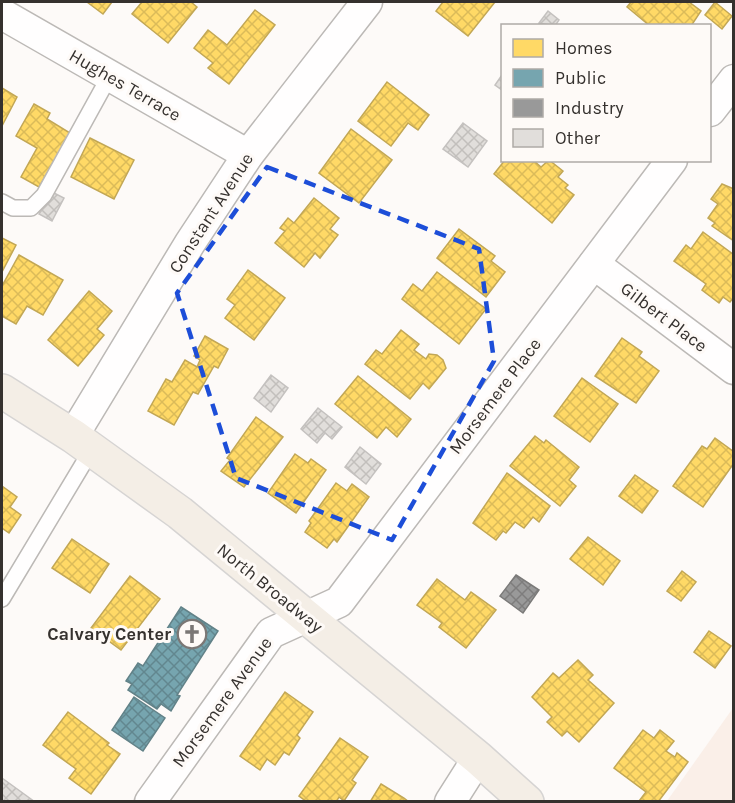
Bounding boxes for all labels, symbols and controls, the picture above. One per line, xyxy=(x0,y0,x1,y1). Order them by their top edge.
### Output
legend xyxy=(501,24,711,162)
text: Homes xyxy=(555,37,612,59)
street label: Hughes Terrace xyxy=(65,44,185,126)
text: Public xyxy=(555,67,606,89)
text: Industry xyxy=(555,97,624,119)
text: Other xyxy=(555,127,600,149)
street label: Constant Avenue xyxy=(164,149,258,277)
street label: Gilbert Place xyxy=(616,277,712,357)
street label: Morsemere Place xyxy=(444,334,546,458)
street label: North Broadway xyxy=(213,539,328,638)
church icon: Calvary Center xyxy=(176,618,208,650)
place label: Calvary Center xyxy=(47,623,171,645)
street label: Morsemere Avenue xyxy=(167,633,277,771)

